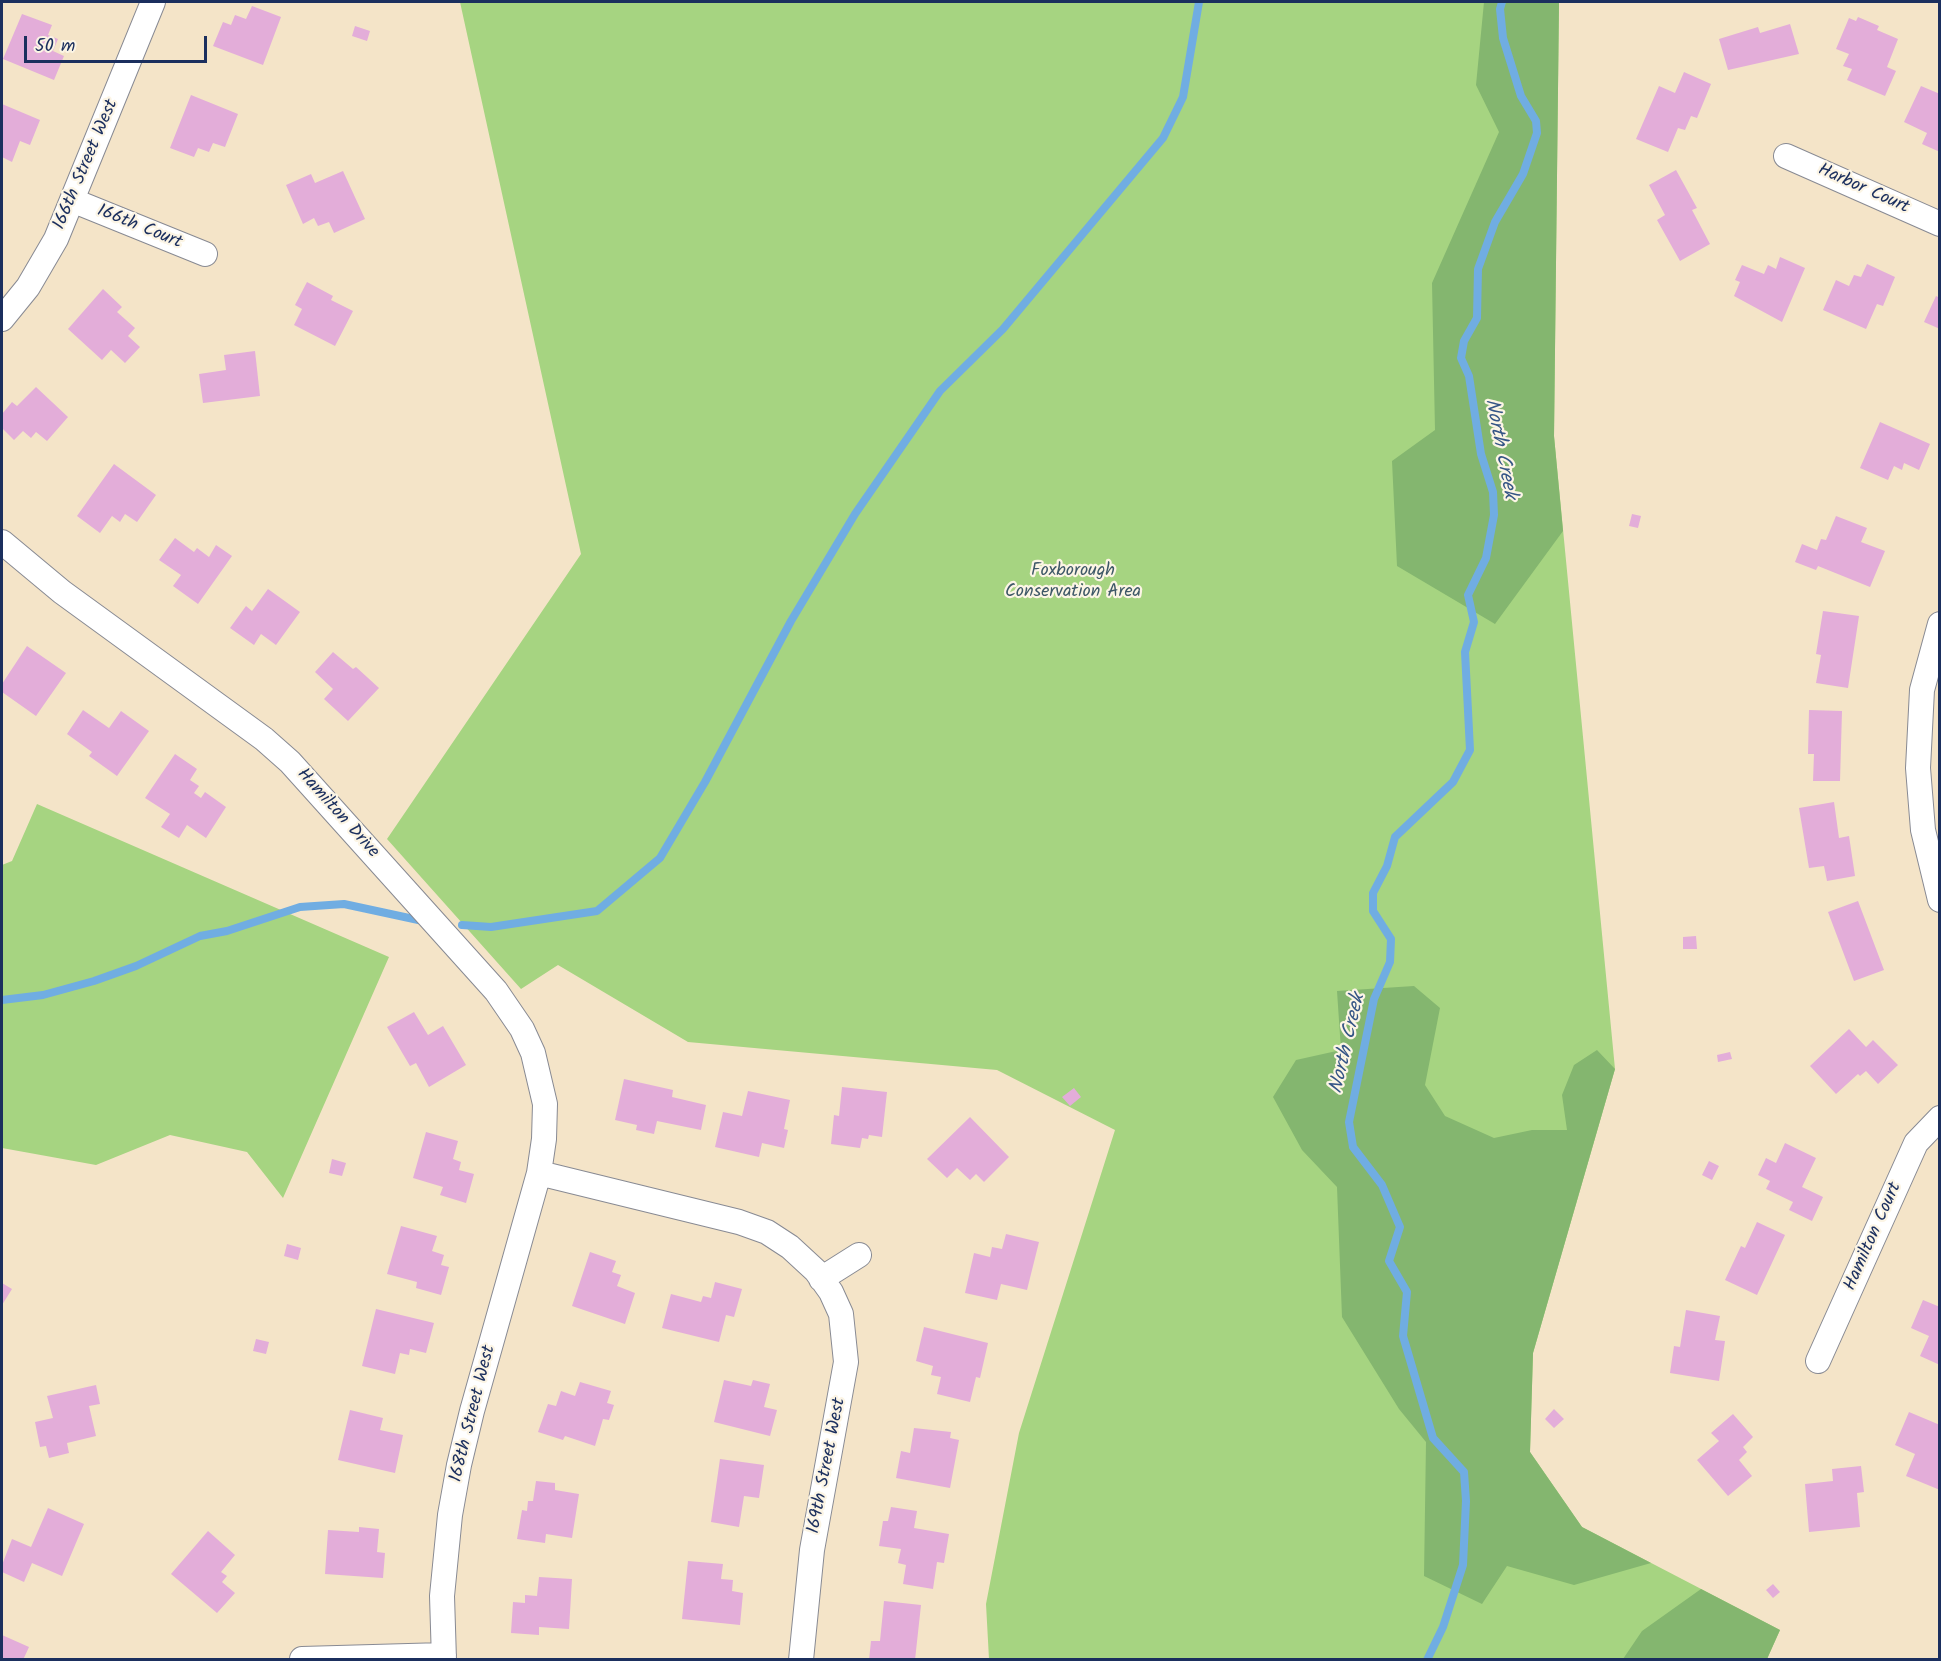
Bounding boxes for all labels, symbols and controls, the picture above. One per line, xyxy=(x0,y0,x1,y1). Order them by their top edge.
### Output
scale bar xyxy=(27,24,210,62)
text: 50 m xyxy=(35,32,75,61)
street label: 166th Street West xyxy=(50,97,124,233)
street label: Harbor Court xyxy=(1814,160,1912,220)
street label: 166th Court xyxy=(93,201,185,255)
water label: North Creek xyxy=(1478,397,1520,501)
park label: Foxborough Conservation Area xyxy=(1005,561,1141,604)
street label: Hamilton Drive xyxy=(291,765,383,863)
water label: North Creek xyxy=(1326,992,1372,1096)
street label: Hamilton Court xyxy=(1841,1180,1907,1294)
street label: 168th Street West xyxy=(447,1343,501,1485)
street label: 169th Street West xyxy=(804,1396,852,1536)

